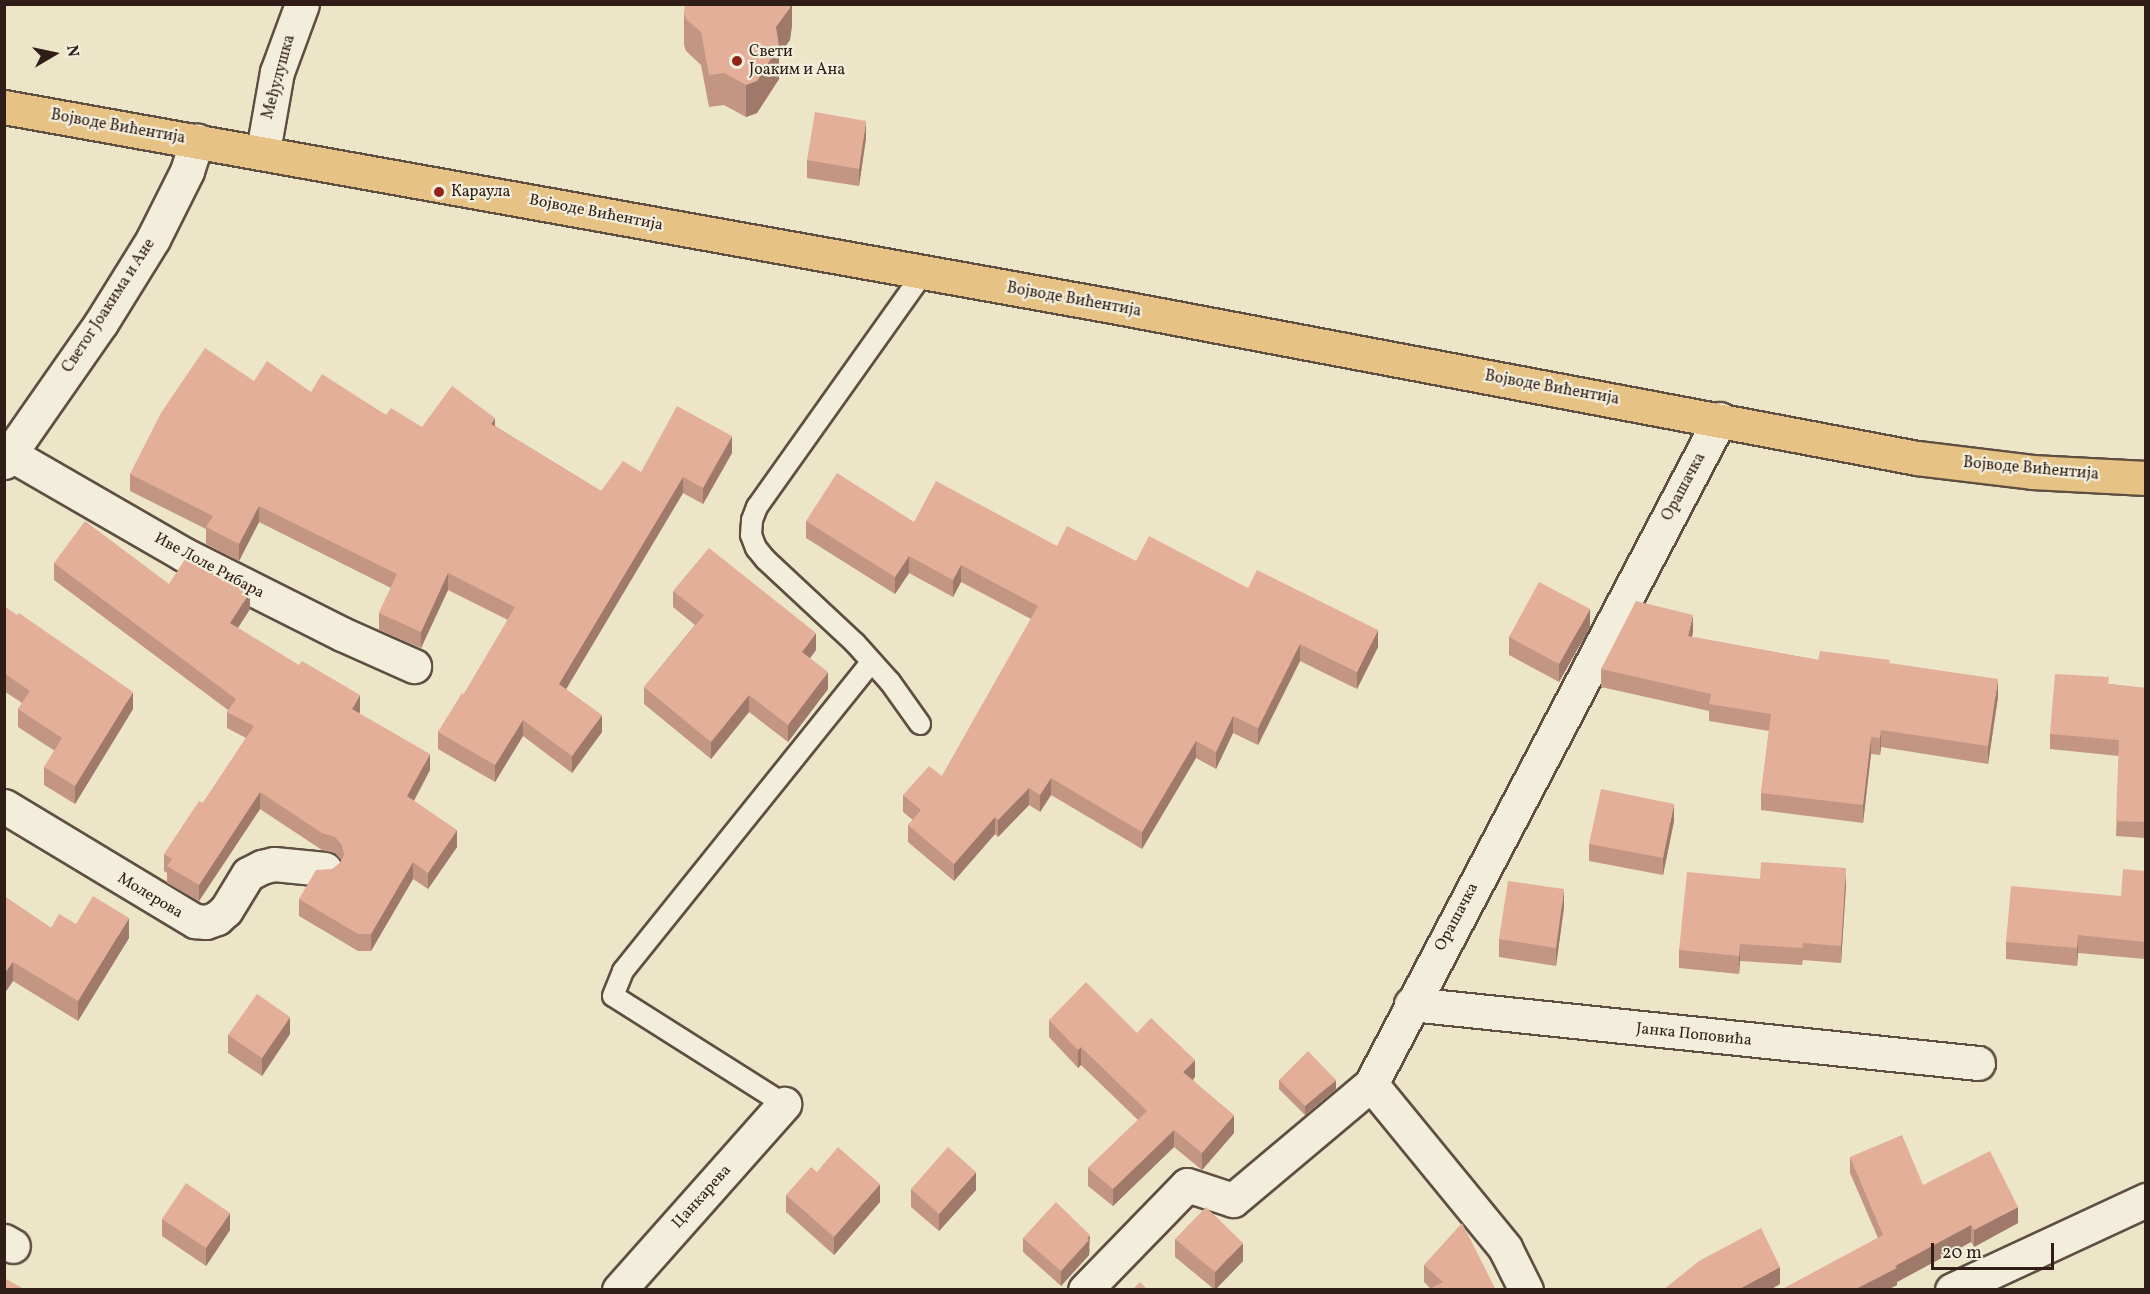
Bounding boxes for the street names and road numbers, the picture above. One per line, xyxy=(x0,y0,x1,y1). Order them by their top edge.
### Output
street label: Међулушка xyxy=(259,33,299,121)
street label: Војводе Вићентија xyxy=(49,106,187,148)
street label: Војводе Вићентија xyxy=(527,191,665,235)
street label: Светог Јоакима и Ане xyxy=(58,235,160,377)
street label: Војводе Вићентија xyxy=(1005,279,1143,321)
street label: Војводе Вићентија xyxy=(1483,367,1621,409)
street label: Орашачка xyxy=(1658,450,1710,524)
street label: Војводе Вићентија xyxy=(1962,454,2100,484)
street label: Иве Лоле Рибара xyxy=(151,529,267,603)
street label: Молерова xyxy=(114,869,186,923)
street label: Орашачка xyxy=(1431,880,1483,954)
street label: Јанка Поповића xyxy=(1635,1019,1753,1051)
street label: Цанкарева xyxy=(668,1161,736,1233)

